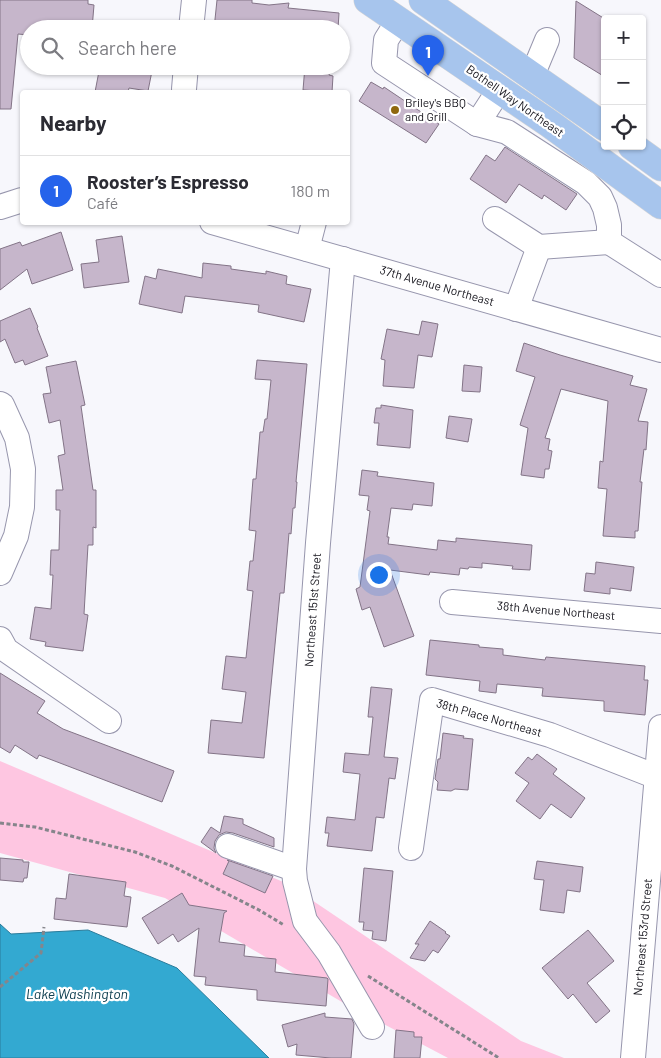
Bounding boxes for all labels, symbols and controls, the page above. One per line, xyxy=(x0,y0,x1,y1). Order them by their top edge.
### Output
map controls xyxy=(601,15,646,150)
button: + xyxy=(601,15,646,60)
search box xyxy=(20,20,350,75)
icon: search xyxy=(38,34,66,62)
pin: 1 xyxy=(412,35,444,76)
text: Search here xyxy=(78,36,177,59)
button: − xyxy=(601,60,646,105)
street label: Bothell Way Northeast xyxy=(464,61,567,139)
place label: Briley's BBQ and Grill xyxy=(405,95,466,123)
marker: Briley's BBQ and Grill xyxy=(389,104,401,116)
button: locate xyxy=(601,105,646,150)
text: Nearby xyxy=(40,110,106,135)
text: Rooster’s Espresso xyxy=(87,170,249,193)
text: 1 xyxy=(53,181,59,200)
text: 180 m xyxy=(291,181,330,200)
text: Café xyxy=(87,193,118,212)
street label: 37th Avenue Northeast xyxy=(379,262,496,308)
street label: Northeast 151st Street xyxy=(301,552,323,668)
your location xyxy=(366,562,392,588)
street label: 38th Avenue Northeast xyxy=(496,598,616,622)
street label: 38th Place Northeast xyxy=(435,695,544,739)
street label: Northeast 153rd Street xyxy=(630,878,654,996)
water label: Lake Washington xyxy=(26,985,128,1002)

